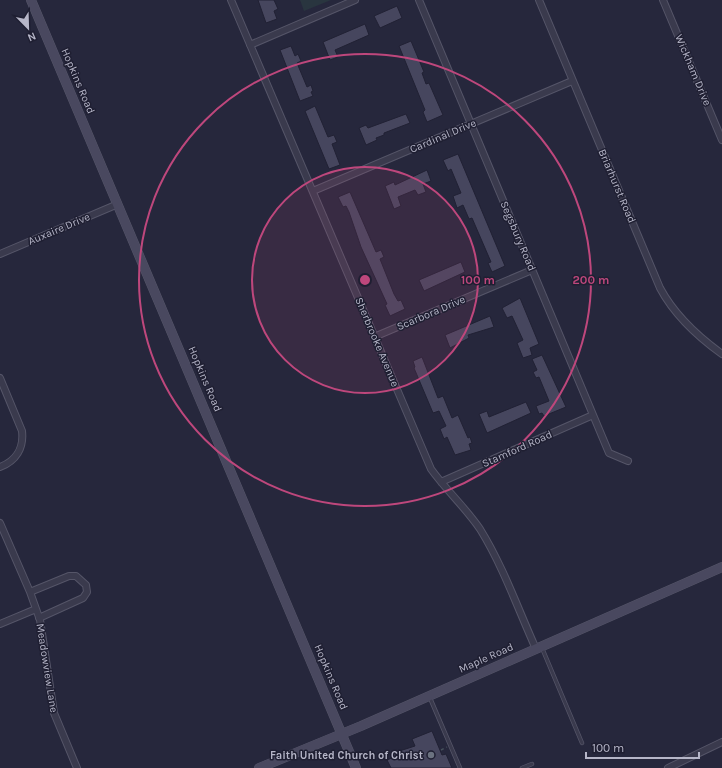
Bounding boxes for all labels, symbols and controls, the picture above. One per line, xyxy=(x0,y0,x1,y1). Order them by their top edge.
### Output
north arrow xyxy=(8,8,48,48)
text: N xyxy=(26,29,38,44)
street label: Wickham Drive xyxy=(672,32,714,108)
street label: Hopkins Road xyxy=(58,46,98,116)
street label: Cardinal Drive xyxy=(408,116,478,156)
street label: Briarhurst Road xyxy=(596,147,638,225)
street label: Segsbury Road xyxy=(497,199,539,273)
street label: Auxaire Drive xyxy=(26,210,92,248)
centre of rings xyxy=(358,273,372,287)
text: 100 m xyxy=(461,273,495,287)
text: 200 m xyxy=(573,273,609,287)
street label: Scarbora Drive xyxy=(395,293,468,333)
street label: Sherbrooke Avenue xyxy=(352,295,402,389)
street label: Hopkins Road xyxy=(185,344,225,414)
street label: Stamford Road xyxy=(480,428,554,470)
street label: Meadowview Lane xyxy=(34,623,61,714)
street label: Maple Road xyxy=(457,640,515,676)
street label: Hopkins Road xyxy=(311,642,351,712)
scale bar xyxy=(586,734,699,760)
text: 100 m xyxy=(592,741,624,755)
place label: Faith United Church of Christ xyxy=(270,749,424,762)
marker: Faith United Church of Christ xyxy=(426,750,436,760)

